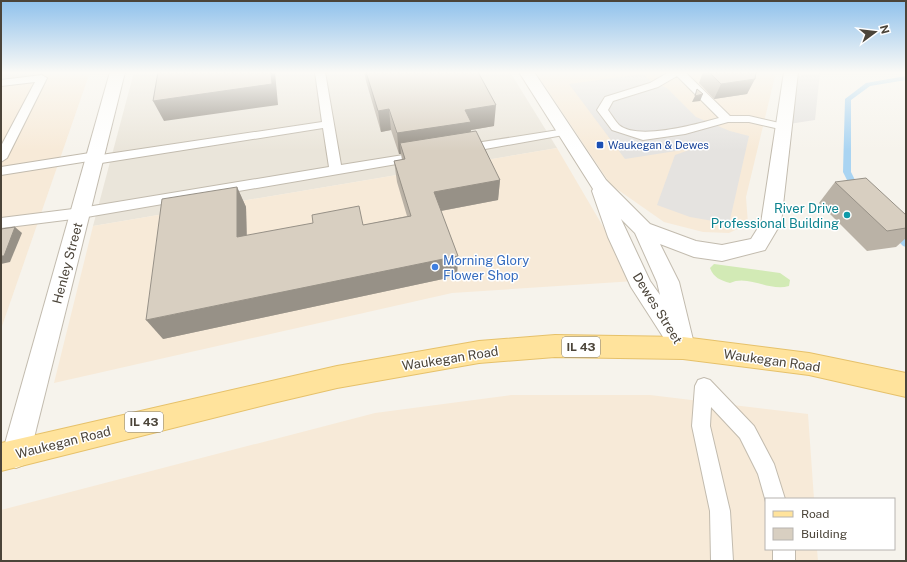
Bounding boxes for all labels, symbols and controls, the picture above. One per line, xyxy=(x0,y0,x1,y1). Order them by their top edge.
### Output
north arrow xyxy=(855,12,895,52)
text: N xyxy=(878,24,892,35)
place label: Waukegan & Dewes xyxy=(608,139,709,151)
marker: Waukegan & Dewes xyxy=(595,140,605,150)
place label: River Drive Professional Building xyxy=(711,201,839,231)
marker: River Drive Professional Building xyxy=(842,210,852,220)
street label: Henley Street xyxy=(49,221,86,305)
place label: Morning Glory Flower Shop xyxy=(443,253,529,283)
marker: Morning Glory Flower Shop xyxy=(430,262,440,272)
street label: Dewes Street xyxy=(630,270,685,347)
road number: IL 43 xyxy=(562,337,600,357)
street label: Waukegan Road xyxy=(401,343,499,374)
street label: Waukegan Road xyxy=(723,346,821,375)
road number: IL 43 xyxy=(125,412,163,432)
street label: Waukegan Road xyxy=(14,423,112,462)
legend xyxy=(765,498,895,550)
text: Road xyxy=(801,507,829,521)
text: Building xyxy=(801,527,847,541)

